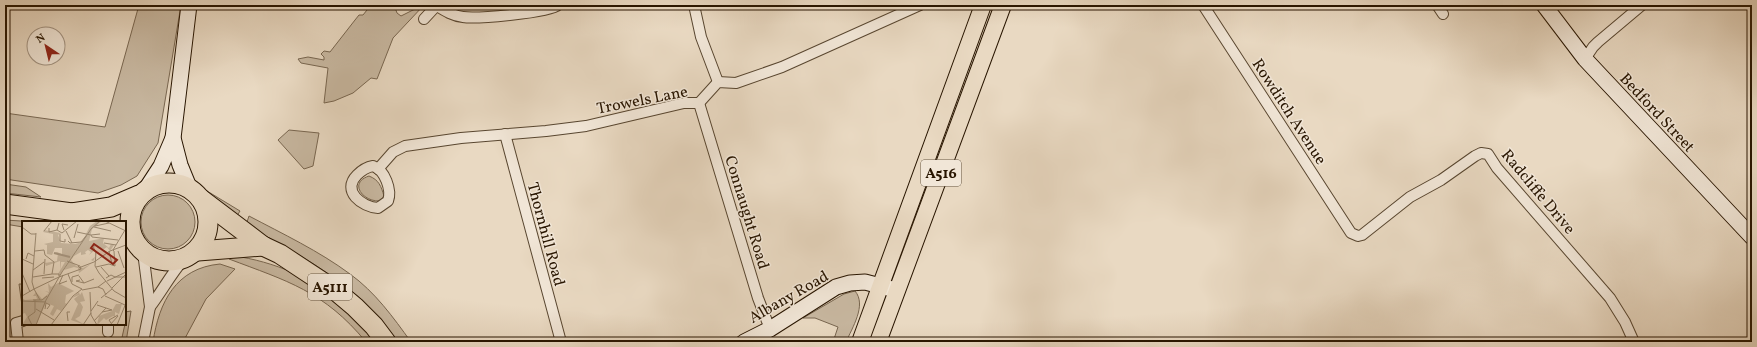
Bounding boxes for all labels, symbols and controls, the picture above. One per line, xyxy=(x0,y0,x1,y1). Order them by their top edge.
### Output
north arrow xyxy=(26,26,66,66)
text: N xyxy=(34,31,49,47)
street label: Rowditch Avenue xyxy=(1246,55,1331,169)
street label: Bedford Street xyxy=(1614,69,1699,158)
street label: Trowels Lane xyxy=(595,81,690,121)
street label: Radcliffe Drive xyxy=(1495,145,1580,239)
street label: Connaught Road xyxy=(718,153,774,272)
road number: A516 xyxy=(921,160,961,186)
street label: Thornhill Road xyxy=(521,180,569,289)
inset map xyxy=(22,221,126,325)
street label: Albany Road xyxy=(745,266,833,330)
road number: A5111 xyxy=(308,274,352,300)

